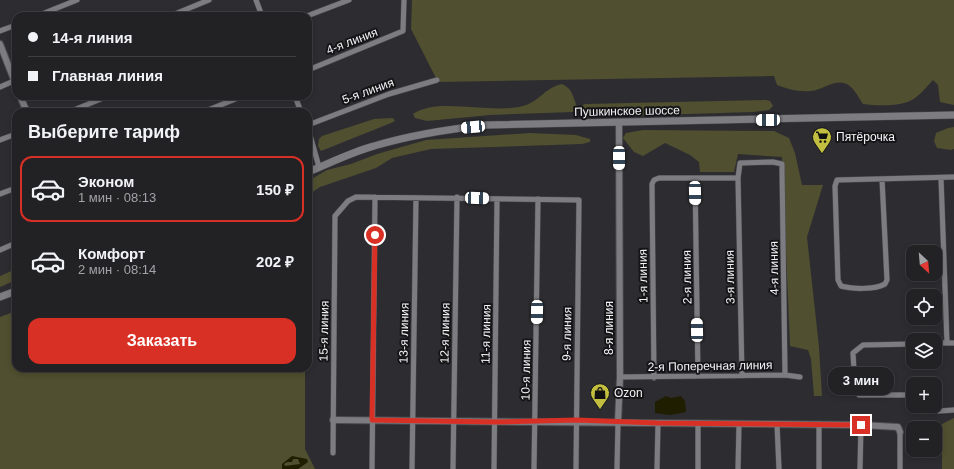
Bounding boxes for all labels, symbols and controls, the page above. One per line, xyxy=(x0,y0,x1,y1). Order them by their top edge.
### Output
street label: 4-я линия xyxy=(324,25,380,57)
text: 14-я линия xyxy=(52,29,132,46)
text: Главная линия xyxy=(52,67,163,84)
street label: 5-я линия xyxy=(340,75,396,107)
street label: Пушкинское шоссе xyxy=(574,103,680,119)
car xyxy=(756,114,780,126)
car xyxy=(461,120,485,134)
text: Выберите тариф xyxy=(28,122,180,142)
supermarket icon: Пятёрочка xyxy=(811,126,833,154)
place label: Пятёрочка xyxy=(836,130,895,144)
car xyxy=(613,146,625,170)
icon: car xyxy=(30,171,66,207)
text: Эконом xyxy=(78,173,134,190)
text: 150 ₽ xyxy=(256,181,294,198)
car xyxy=(689,181,701,205)
text: 1 мин · 08:13 xyxy=(78,190,156,205)
car xyxy=(465,192,489,204)
route start xyxy=(366,226,384,244)
street label: 4-я линия xyxy=(767,241,781,295)
icon: car xyxy=(30,243,66,279)
text: Комфорт xyxy=(78,245,145,262)
north arrow xyxy=(906,245,942,281)
map controls xyxy=(906,245,942,457)
street label: 1-я линия xyxy=(636,249,650,303)
street label: 2-я линия xyxy=(680,250,694,304)
street label: 3-я линия xyxy=(723,250,737,304)
text: 202 ₽ xyxy=(256,253,294,270)
text: 2 мин · 08:14 xyxy=(78,262,156,277)
button: locate xyxy=(906,289,942,325)
car xyxy=(531,300,543,324)
street label: 15-я линия xyxy=(316,301,332,361)
street label: 8-я линия xyxy=(602,301,616,355)
street label: 13-я линия xyxy=(396,303,412,363)
street label: 12-я линия xyxy=(437,303,453,363)
street label: 11-я линия xyxy=(478,304,494,364)
street label: 9-я линия xyxy=(560,307,574,361)
button: Заказать xyxy=(28,318,296,364)
car xyxy=(691,318,703,342)
button: layers xyxy=(906,333,942,369)
street label: 10-я линия xyxy=(518,340,534,400)
street label: 2-я Поперечная линия xyxy=(647,358,773,374)
callout: 3 мин xyxy=(828,367,894,395)
text: 3 мин xyxy=(843,373,879,388)
button: + xyxy=(906,377,942,413)
shop icon: Ozon xyxy=(589,382,611,410)
place label: Ozon xyxy=(614,386,643,400)
route end xyxy=(852,416,870,434)
button: − xyxy=(906,421,942,457)

